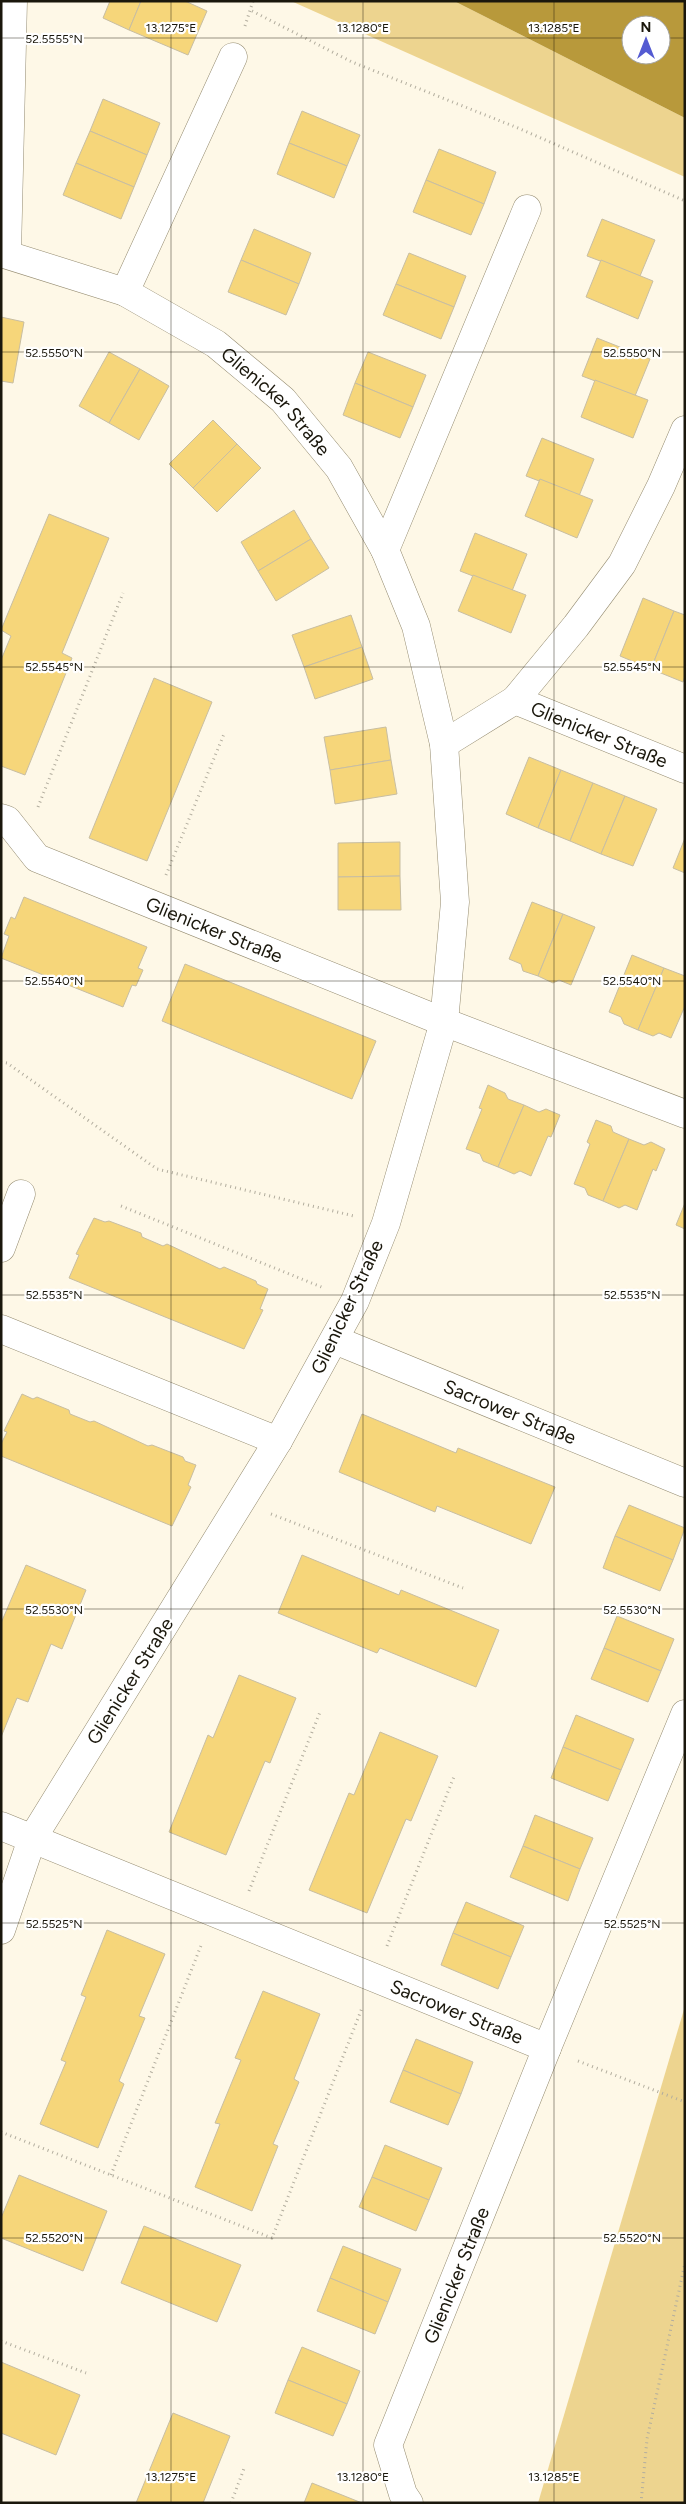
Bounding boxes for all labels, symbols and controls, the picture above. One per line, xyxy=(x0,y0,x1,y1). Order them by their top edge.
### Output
north arrow xyxy=(621,15,671,65)
text: N xyxy=(641,19,651,36)
text: 13.1275°E xyxy=(146,21,196,35)
text: 13.1280°E xyxy=(337,21,389,35)
text: 13.1285°E xyxy=(528,21,580,35)
text: 52.5555°N xyxy=(25,32,83,46)
street label: Glienicker Straße xyxy=(217,342,335,460)
text: 52.5550°N xyxy=(25,346,83,360)
text: 52.5550°N xyxy=(603,346,661,360)
text: 52.5545°N xyxy=(25,660,83,674)
text: 52.5545°N xyxy=(603,660,661,674)
street label: Glienicker Straße xyxy=(528,696,671,772)
street label: Glienicker Straße xyxy=(143,892,286,967)
text: 52.5540°N xyxy=(25,974,83,988)
text: 52.5540°N xyxy=(603,974,661,988)
street label: Glienicker Straße xyxy=(306,1236,388,1378)
text: 52.5535°N xyxy=(25,1288,83,1302)
text: 52.5535°N xyxy=(603,1288,661,1302)
street label: Sacrower Straße xyxy=(440,1374,580,1449)
text: 52.5530°N xyxy=(25,1603,83,1617)
text: 52.5530°N xyxy=(603,1603,661,1617)
street label: Glienicker Straße xyxy=(82,1613,178,1749)
text: 52.5525°N xyxy=(25,1917,83,1931)
text: 52.5525°N xyxy=(603,1917,661,1931)
street label: Sacrower Straße xyxy=(387,1974,526,2049)
street label: Glienicker Straße xyxy=(418,2203,494,2347)
text: 52.5520°N xyxy=(25,2231,83,2245)
text: 52.5520°N xyxy=(603,2231,661,2245)
text: 13.1275°E xyxy=(146,2470,196,2484)
text: 13.1280°E xyxy=(337,2470,389,2484)
text: 13.1285°E xyxy=(528,2470,580,2484)

